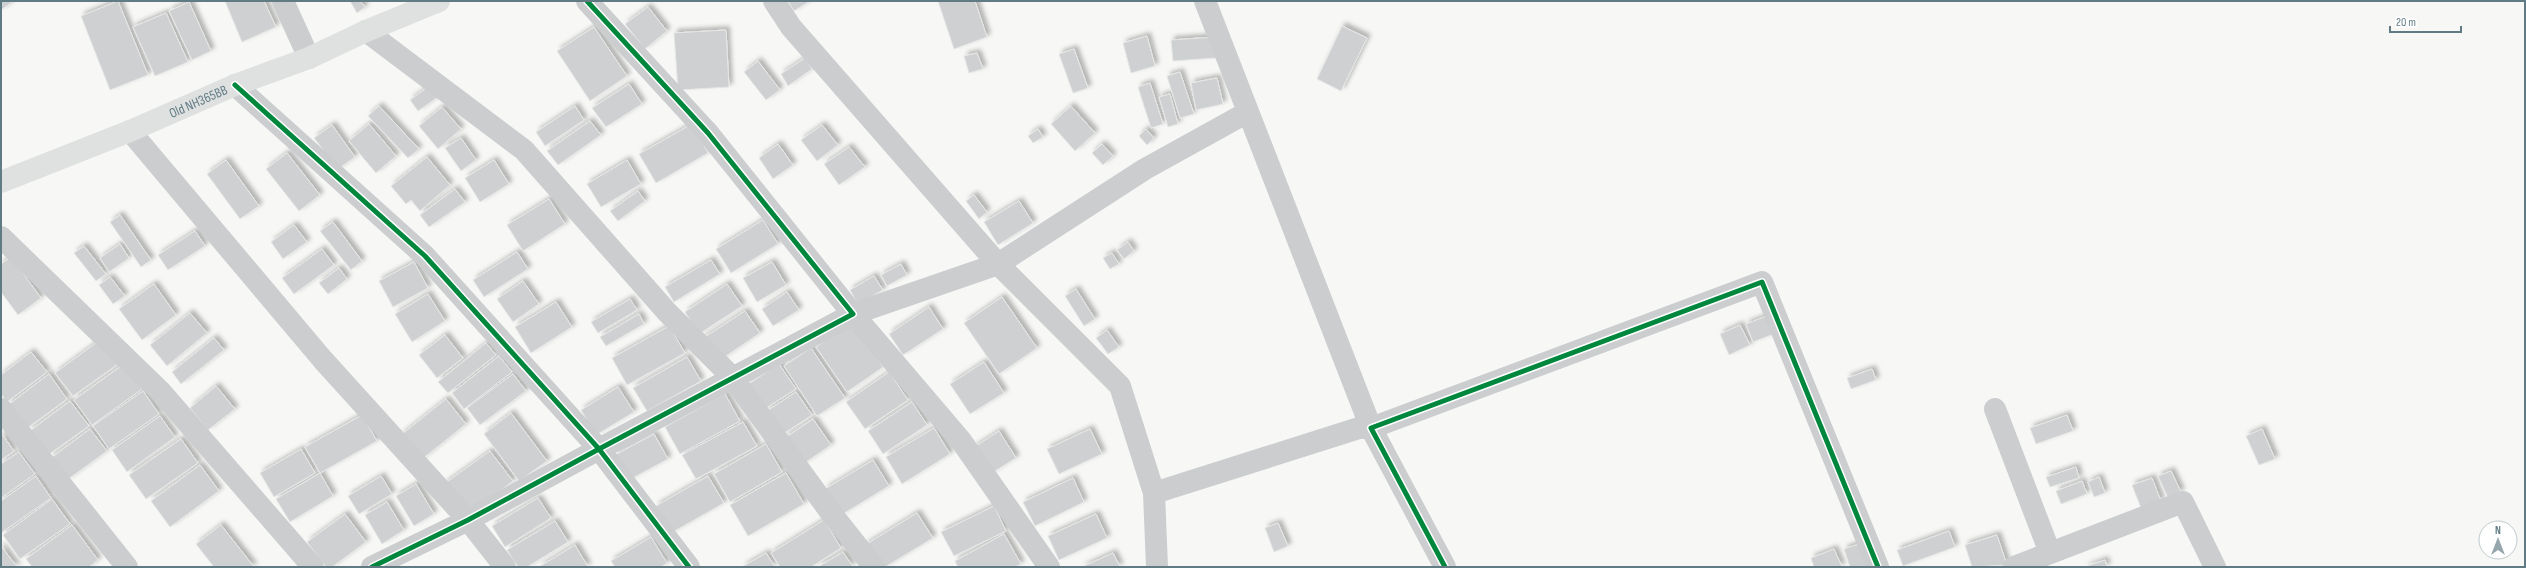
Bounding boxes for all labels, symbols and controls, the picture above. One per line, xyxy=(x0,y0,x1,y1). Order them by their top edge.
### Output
scale bar xyxy=(2390,8,2461,34)
text: 20 m xyxy=(2396,15,2416,30)
street label: Old NH365BB xyxy=(166,81,230,122)
north arrow xyxy=(2478,520,2518,560)
text: N xyxy=(2495,524,2501,537)

